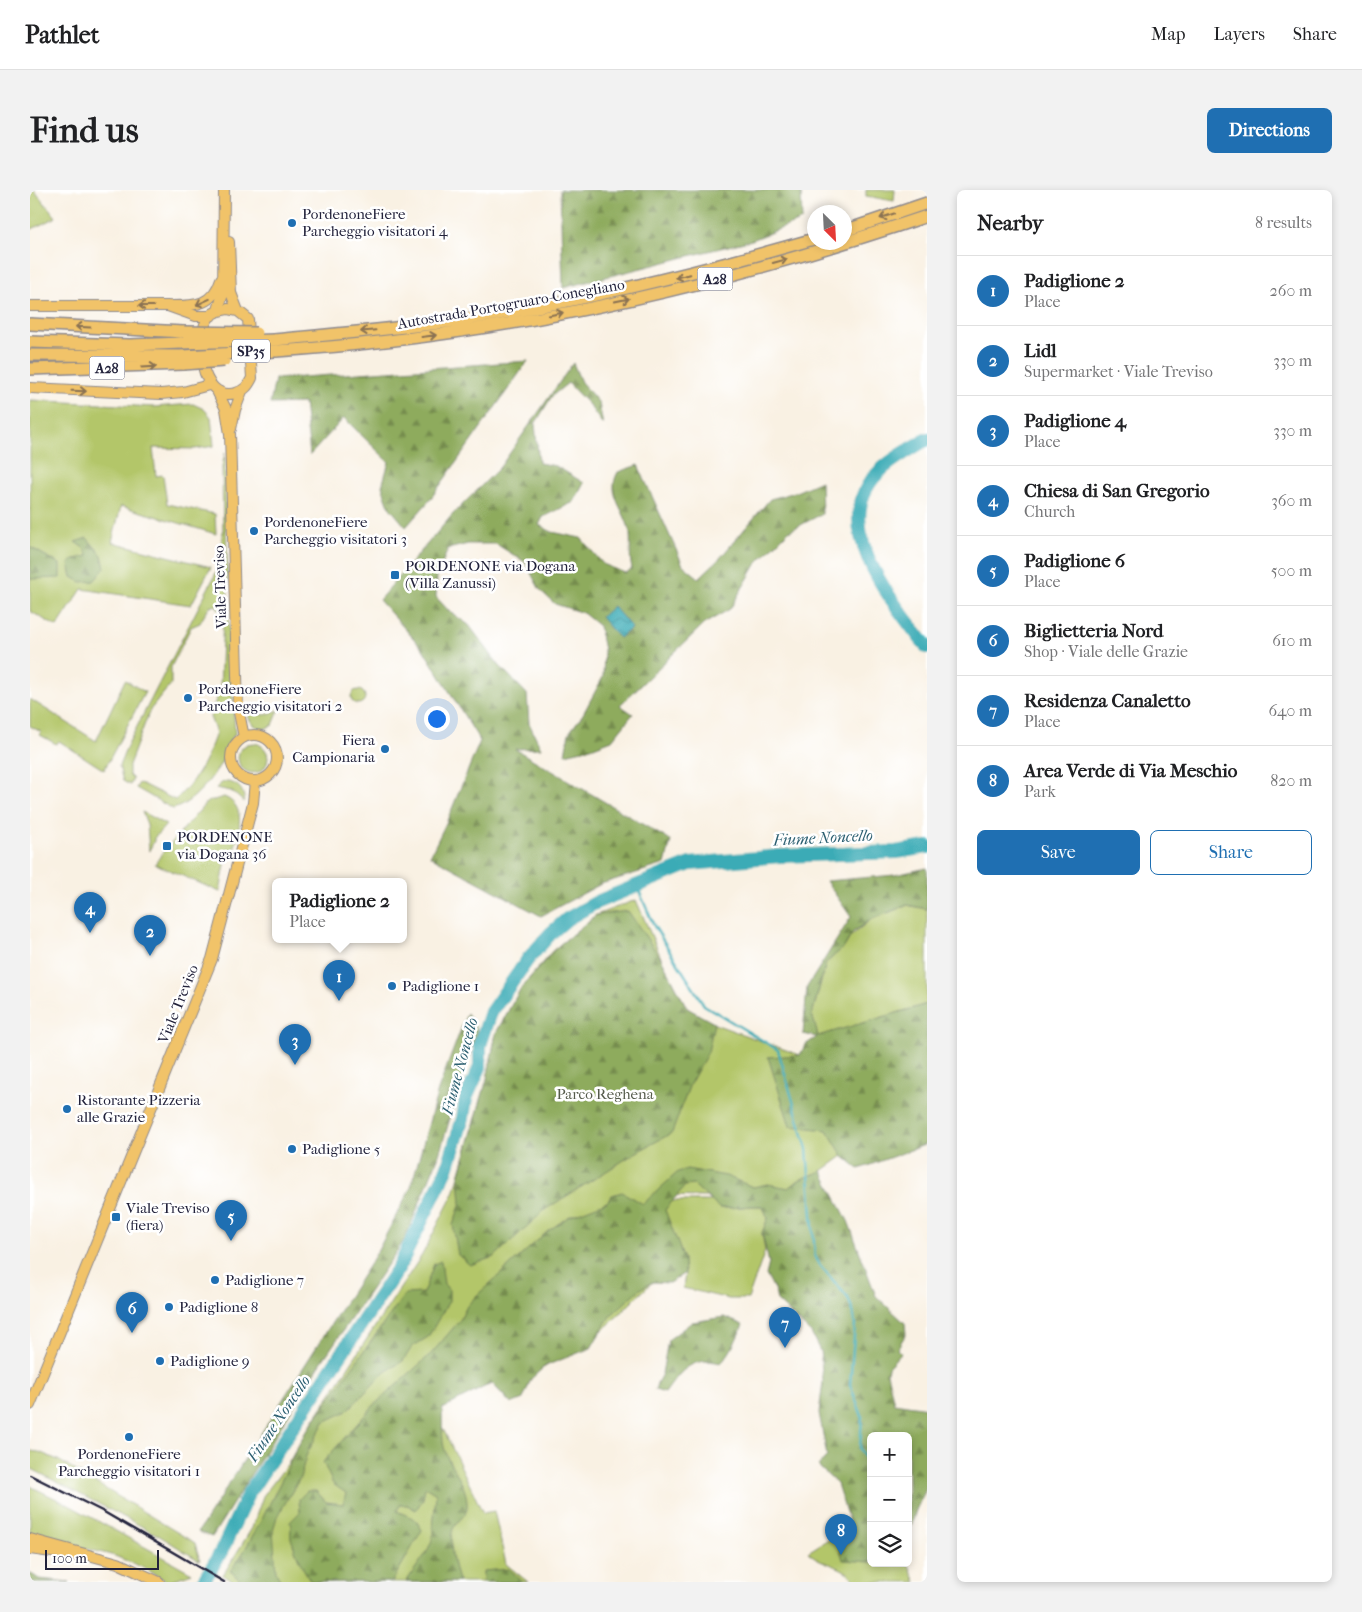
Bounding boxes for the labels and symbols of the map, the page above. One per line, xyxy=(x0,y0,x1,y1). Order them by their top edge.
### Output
place label: PordenoneFiere Parcheggio visitatori 4 xyxy=(302,205,449,240)
north arrow xyxy=(807,205,852,250)
one-way arrow xyxy=(879,212,895,222)
marker: PordenoneFiere Parcheggio visitatori 4 xyxy=(286,217,298,229)
one-way arrow xyxy=(771,256,787,266)
road number: A28 xyxy=(698,268,732,290)
one-way arrow xyxy=(676,272,692,281)
street label: Autostrada Portogruaro-Conegliano xyxy=(395,275,626,333)
one-way arrow xyxy=(614,295,630,304)
one-way arrow xyxy=(196,297,211,307)
one-way arrow xyxy=(138,301,154,311)
one-way arrow xyxy=(548,309,564,319)
one-way arrow xyxy=(75,322,91,331)
one-way arrow xyxy=(360,326,376,336)
one-way arrow xyxy=(421,331,437,341)
road number: SP35 xyxy=(232,340,270,362)
road number: A28 xyxy=(90,357,124,380)
one-way arrow xyxy=(140,362,156,371)
one-way arrow xyxy=(70,386,86,396)
place label: PordenoneFiere Parcheggio visitatori 3 xyxy=(264,513,407,548)
marker: PordenoneFiere Parcheggio visitatori 3 xyxy=(248,525,260,537)
street label: Viale Treviso xyxy=(210,545,230,630)
place label: PORDENONE via Dogana (Villa Zanussi) xyxy=(405,557,577,592)
marker: PORDENONE via Dogana (Villa Zanussi) xyxy=(389,569,401,581)
place label: PordenoneFiere Parcheggio visitatori 2 xyxy=(198,680,343,715)
marker: PordenoneFiere Parcheggio visitatori 2 xyxy=(182,692,194,704)
your location xyxy=(424,706,450,732)
place label: Fiera Campionaria xyxy=(292,731,376,766)
marker: Fiera Campionaria xyxy=(379,743,391,755)
water label: Fiume Noncello xyxy=(772,825,874,850)
place label: PORDENONE via Dogana 36 xyxy=(177,828,272,863)
marker: PORDENONE via Dogana 36 xyxy=(161,840,173,852)
pin: 4 xyxy=(74,892,106,933)
pin: 2 xyxy=(134,915,166,956)
pin: 1 xyxy=(323,960,355,1001)
street label: Viale Treviso xyxy=(154,962,202,1047)
place label: Padiglione 1 xyxy=(402,977,479,995)
marker: Padiglione 1 xyxy=(386,980,398,992)
water label: Fiume Noncello xyxy=(437,1015,482,1118)
pin: 3 xyxy=(279,1024,311,1065)
park label: Parco Reghena xyxy=(556,1085,655,1103)
place label: Ristorante Pizzeria alle Grazie xyxy=(77,1091,202,1126)
marker: Ristorante Pizzeria alle Grazie xyxy=(61,1103,73,1115)
place label: Padiglione 5 xyxy=(302,1140,380,1158)
marker: Padiglione 5 xyxy=(286,1143,298,1155)
place label: Viale Treviso (fiera) xyxy=(125,1199,210,1234)
pin: 5 xyxy=(215,1200,247,1241)
marker: Viale Treviso (fiera) xyxy=(110,1211,122,1223)
place label: Padiglione 7 xyxy=(225,1271,304,1289)
marker: Padiglione 7 xyxy=(209,1274,221,1286)
pin: 6 xyxy=(116,1292,148,1333)
place label: Padiglione 8 xyxy=(179,1298,258,1316)
marker: Padiglione 8 xyxy=(163,1301,175,1313)
pin: 7 xyxy=(769,1307,801,1348)
place label: Padiglione 9 xyxy=(170,1352,250,1370)
marker: Padiglione 9 xyxy=(154,1355,166,1367)
water label: Fiume Noncello xyxy=(242,1371,314,1466)
marker: PordenoneFiere Parcheggio visitatori 1 xyxy=(123,1431,135,1443)
place label: PordenoneFiere Parcheggio visitatori 1 xyxy=(58,1445,200,1480)
pin: 8 xyxy=(825,1514,857,1555)
scale bar xyxy=(45,1547,159,1570)

